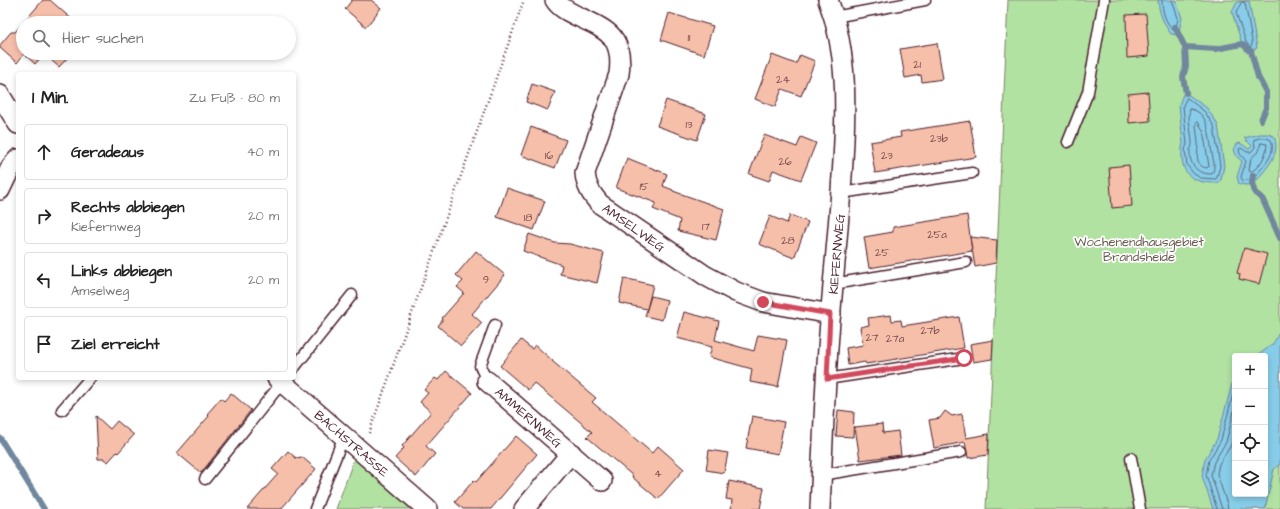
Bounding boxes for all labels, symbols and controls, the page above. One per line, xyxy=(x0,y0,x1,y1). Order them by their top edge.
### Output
search box xyxy=(16,16,296,60)
icon: search xyxy=(30,27,52,49)
text: Hier suchen xyxy=(62,28,143,49)
house number: 11 xyxy=(688,30,691,45)
house number: 21 xyxy=(913,57,921,72)
house number: 24 xyxy=(776,72,790,87)
text: 1 Min. xyxy=(32,86,69,110)
text: Zu Fuß · 80 m xyxy=(189,89,280,107)
house number: 13 xyxy=(685,117,693,132)
house number: 23b xyxy=(930,131,948,146)
icon: ahead xyxy=(33,141,55,163)
text: Geradeaus xyxy=(71,142,144,163)
text: 40 m xyxy=(247,143,279,161)
house number: 16 xyxy=(545,148,553,163)
house number: 23 xyxy=(881,148,893,163)
house number: 26 xyxy=(778,154,792,169)
house number: 15 xyxy=(639,179,649,194)
text: Rechts abbiegen xyxy=(71,197,185,218)
street label: AMSELWEG xyxy=(598,199,669,256)
icon: right xyxy=(33,205,55,227)
text: 20 m xyxy=(248,207,279,225)
house number: 18 xyxy=(524,210,532,225)
street label: KIEFERNWEG xyxy=(825,213,849,295)
text: Kiefernweg xyxy=(71,218,141,236)
house number: 17 xyxy=(702,219,710,234)
house number: 25a xyxy=(927,227,947,242)
house number: 28 xyxy=(781,233,795,248)
park label: Wochenendhausgebiet Brandsheide xyxy=(1074,233,1204,266)
house number: 25 xyxy=(875,245,889,260)
text: Links abbiegen xyxy=(71,261,172,282)
icon: left xyxy=(33,269,55,291)
text: 20 m xyxy=(248,271,279,289)
house number: 9 xyxy=(483,272,489,287)
text: Amselweg xyxy=(71,282,129,300)
route end xyxy=(754,293,772,311)
house number: 27b xyxy=(920,323,940,338)
house number: 27 xyxy=(865,330,879,345)
house number: 27a xyxy=(886,331,905,346)
icon: arrive xyxy=(33,333,55,355)
text: Ziel erreicht xyxy=(71,334,160,355)
route start xyxy=(955,349,973,367)
map controls xyxy=(1232,353,1268,497)
button: + xyxy=(1232,353,1268,389)
street label: AMMERNWEG xyxy=(491,383,566,452)
button: − xyxy=(1232,389,1268,425)
street label: BACHSTRASSE xyxy=(310,406,393,481)
button: locate xyxy=(1232,425,1268,461)
button: layers xyxy=(1232,461,1268,497)
house number: 4 xyxy=(654,466,662,481)

